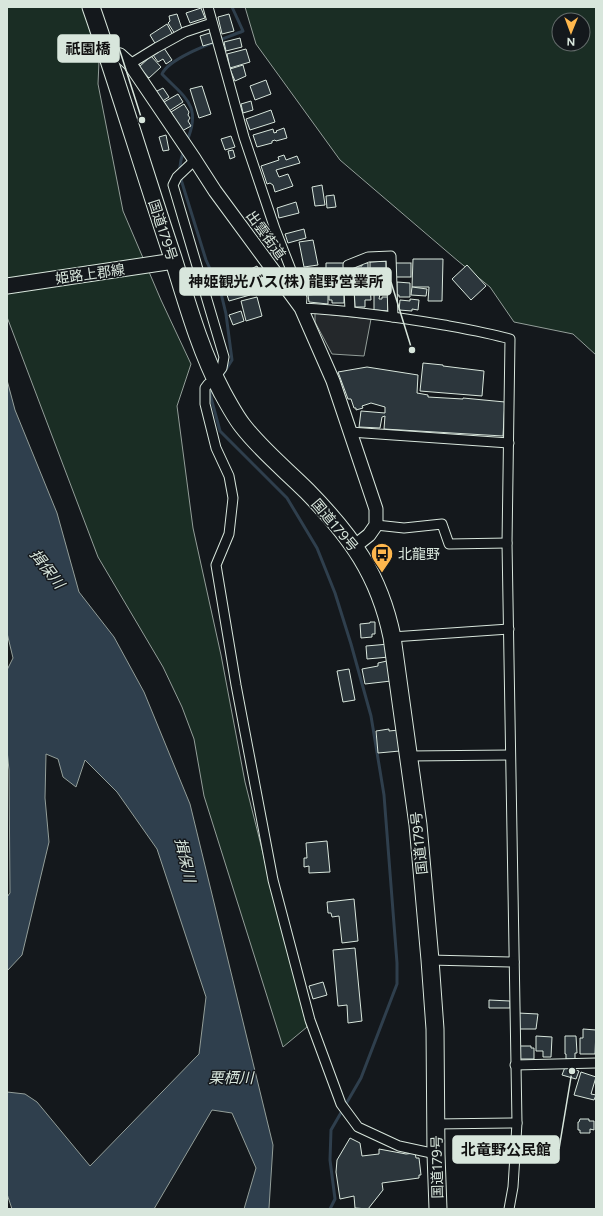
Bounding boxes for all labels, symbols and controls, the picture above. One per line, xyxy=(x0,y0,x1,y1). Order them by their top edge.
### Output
north arrow xyxy=(551,12,591,52)
callout: 祇園橋 xyxy=(58,35,119,62)
text: N xyxy=(566,35,575,48)
text: 祇園橋 xyxy=(65,40,111,58)
street label: 国道179号 xyxy=(145,197,180,263)
street label: 出雲街道 xyxy=(242,208,289,263)
street label: 姫路上郡線 xyxy=(54,261,126,288)
callout: 神姫観光バス(株) 龍野営業所 xyxy=(180,268,391,295)
text: 神姫観光バス(株) 龍野営業所 xyxy=(187,273,384,291)
street label: 国道179号 xyxy=(308,496,361,555)
bus stop icon: 北龍野 xyxy=(369,541,395,574)
water label: 揖保川 xyxy=(26,546,69,594)
place label: 北龍野 xyxy=(398,546,440,563)
street label: 国道179号 xyxy=(408,811,431,875)
water label: 揖保川 xyxy=(171,836,199,886)
water label: 栗栖川 xyxy=(208,1069,255,1087)
street label: 国道179号 xyxy=(428,1135,447,1199)
callout: 北竜野公民館 xyxy=(453,1136,559,1163)
text: 北竜野公民館 xyxy=(461,1141,551,1159)

